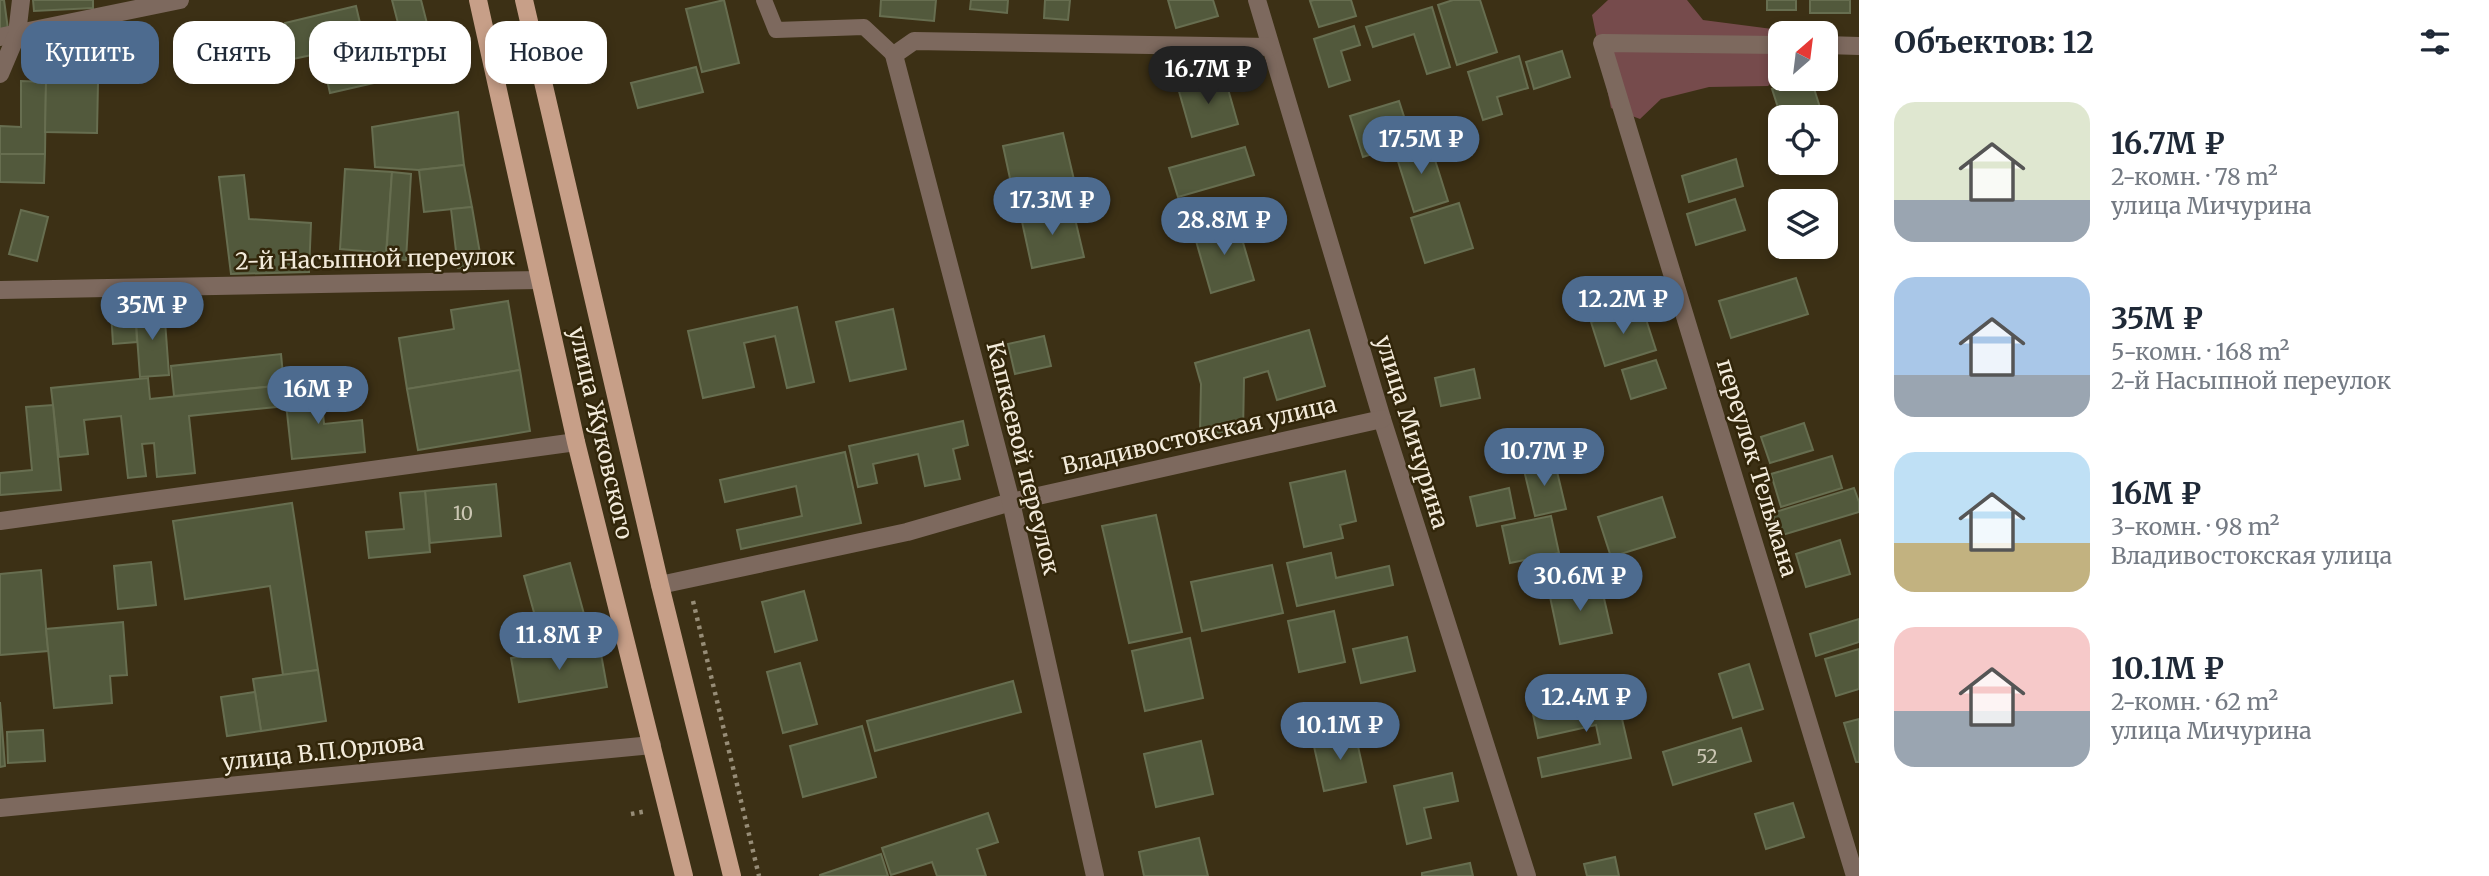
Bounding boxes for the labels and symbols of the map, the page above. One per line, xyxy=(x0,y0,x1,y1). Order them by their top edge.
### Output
north arrow xyxy=(1768,21,1838,91)
pin: 16.7M ₽ xyxy=(1143,46,1273,106)
pin: 17.5M ₽ xyxy=(1356,116,1486,176)
pin: 17.3M ₽ xyxy=(987,177,1117,237)
pin: 28.8M ₽ xyxy=(1159,198,1289,257)
street label: 2-й Насыпной переулок xyxy=(235,242,516,275)
pin: 12.2M ₽ xyxy=(1558,276,1688,336)
pin: 35M ₽ xyxy=(103,282,201,342)
street label: улица Жуковского xyxy=(563,324,640,542)
street label: улица Мичурина xyxy=(1369,332,1456,532)
street label: Капкаевой переулок xyxy=(980,338,1067,578)
street label: переулок Тельмана xyxy=(1711,355,1804,580)
pin: 16M ₽ xyxy=(269,366,367,426)
street label: Владивостокская улица xyxy=(1059,389,1339,480)
pin: 10.7M ₽ xyxy=(1479,428,1609,488)
house number: 10 xyxy=(453,501,473,525)
pin: 30.6M ₽ xyxy=(1515,554,1645,613)
pin: 11.8M ₽ xyxy=(494,612,624,672)
pin: 12.4M ₽ xyxy=(1521,674,1651,734)
pin: 10.1M ₽ xyxy=(1275,702,1405,762)
street label: улица В.П.Орлова xyxy=(220,726,425,777)
house number: 52 xyxy=(1696,744,1718,768)

